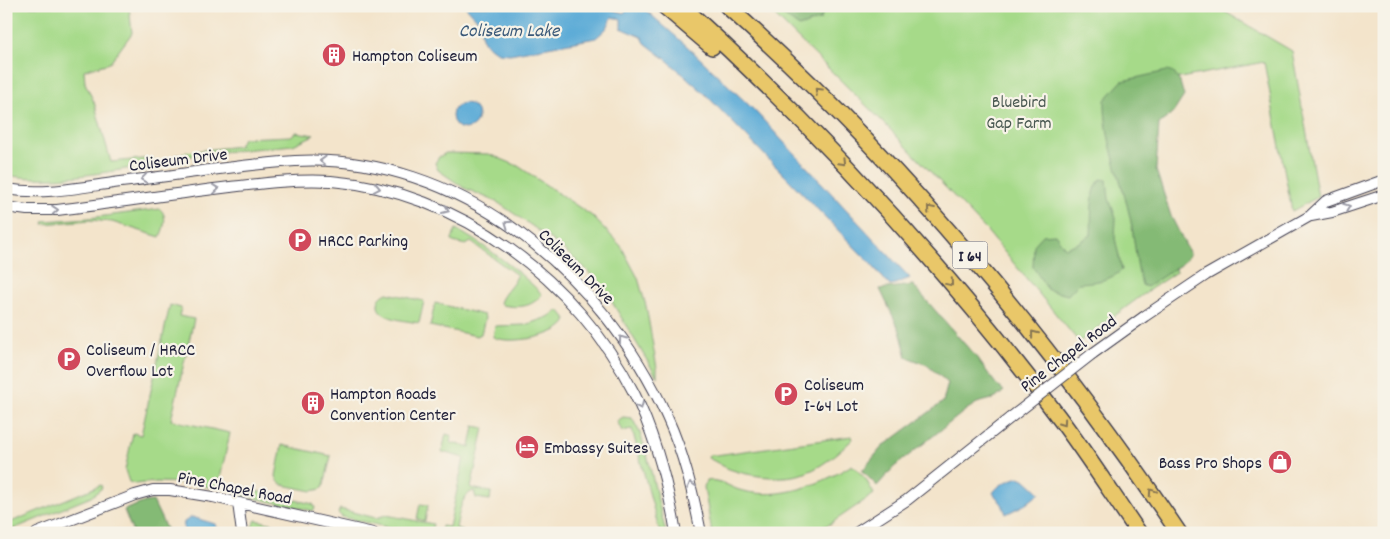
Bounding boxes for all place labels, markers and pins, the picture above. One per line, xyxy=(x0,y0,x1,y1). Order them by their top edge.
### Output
building icon: Hampton Coliseum xyxy=(321,42,347,68)
place label: Hampton Coliseum xyxy=(352,45,478,70)
parking icon: HRCC Parking xyxy=(287,227,313,253)
place label: HRCC Parking xyxy=(318,230,408,255)
place label: Coliseum / HRCC Overflow Lot xyxy=(86,339,195,385)
parking icon: Coliseum / HRCC Overflow Lot xyxy=(56,346,82,372)
place label: Coliseum I-64 Lot xyxy=(804,374,864,420)
parking icon: Coliseum I-64 Lot xyxy=(773,381,799,407)
place label: Hampton Roads Convention Center xyxy=(330,383,456,429)
building icon: Hampton Roads Convention Center xyxy=(300,390,326,416)
hotel icon: Embassy Suites xyxy=(514,434,540,460)
place label: Embassy Suites xyxy=(544,437,648,462)
shop icon: Bass Pro Shops xyxy=(1267,449,1293,475)
place label: Bass Pro Shops xyxy=(1159,452,1262,477)

